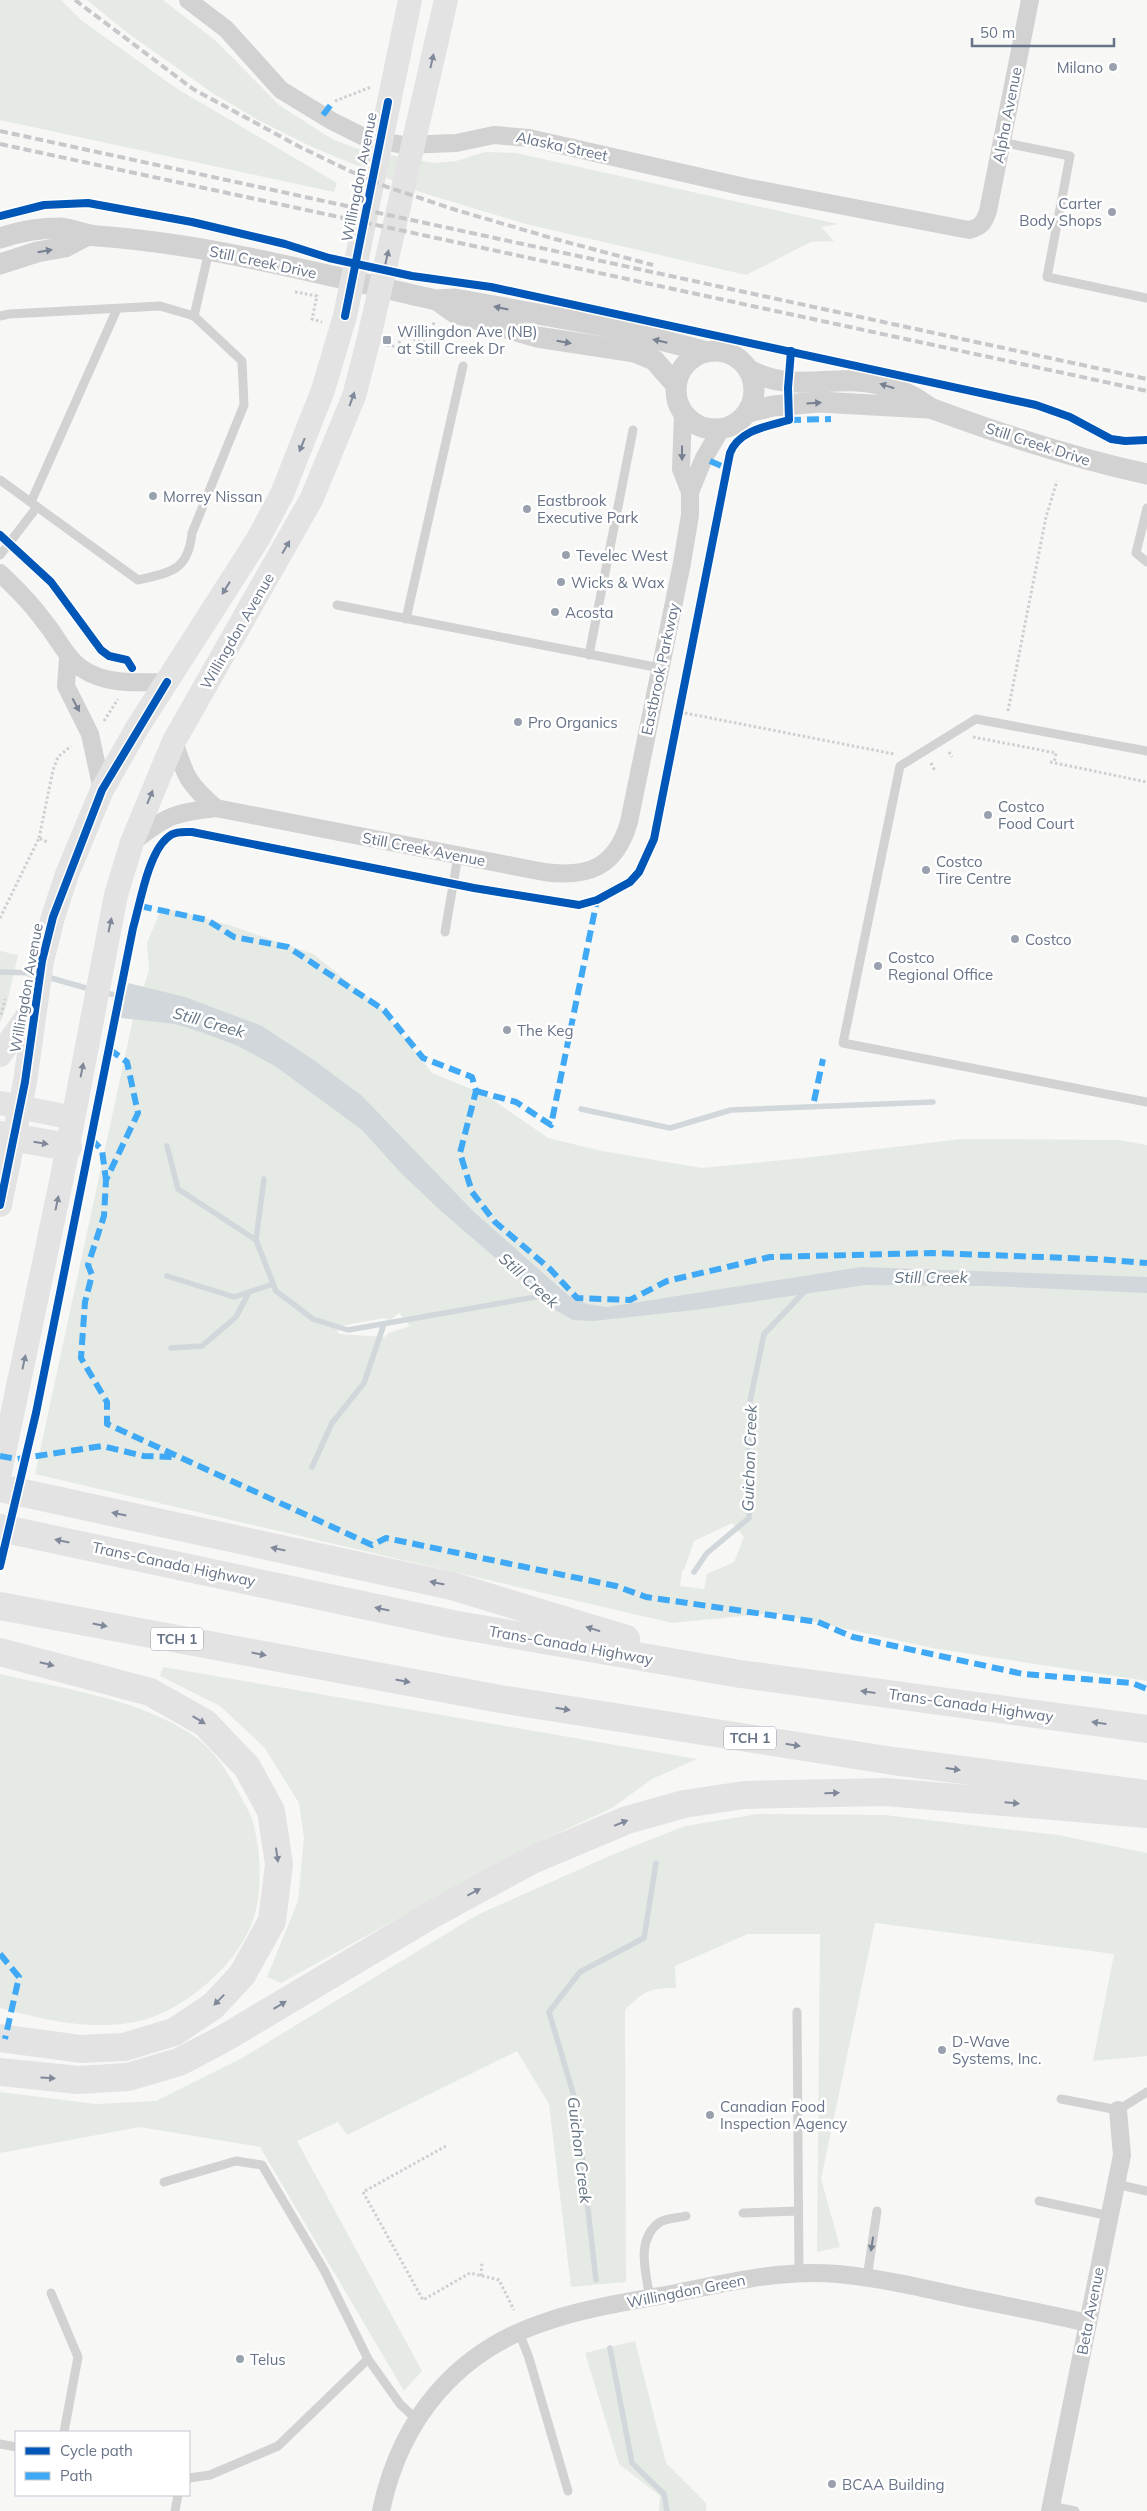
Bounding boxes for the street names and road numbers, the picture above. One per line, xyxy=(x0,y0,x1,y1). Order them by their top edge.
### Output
street label: Alpha Avenue xyxy=(988,65,1026,165)
street label: Willingdon Avenue xyxy=(337,111,381,243)
street label: Alaska Street xyxy=(514,127,610,165)
street label: Still Creek Drive xyxy=(208,241,318,283)
street label: Still Creek Drive xyxy=(983,418,1093,470)
street label: Willingdon Avenue xyxy=(196,569,278,693)
street label: Eastbrook Parkway xyxy=(637,601,683,737)
street label: Still Creek Avenue xyxy=(361,828,487,870)
street label: Willingdon Avenue xyxy=(5,922,47,1054)
street label: Trans-Canada Highway xyxy=(91,1537,257,1591)
street label: Trans-Canada Highway xyxy=(487,1621,655,1669)
road number: TCH 1 xyxy=(151,1628,203,1650)
street label: Trans-Canada Highway xyxy=(887,1684,1055,1726)
road number: TCH 1 xyxy=(724,1726,776,1750)
street label: Beta Avenue xyxy=(1072,2266,1108,2356)
street label: Willingdon Green xyxy=(625,2270,747,2312)

